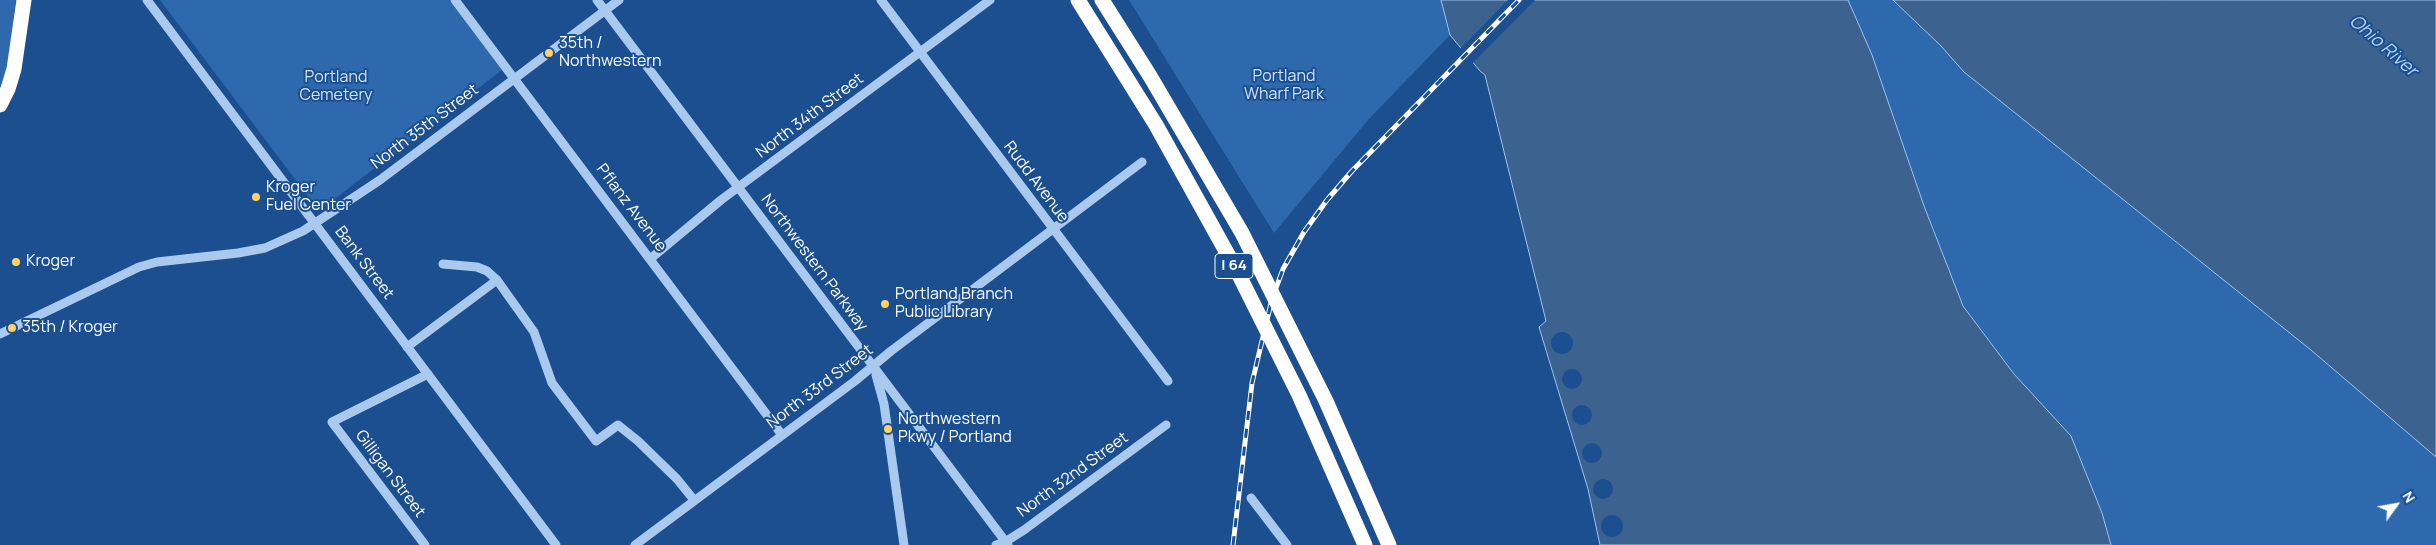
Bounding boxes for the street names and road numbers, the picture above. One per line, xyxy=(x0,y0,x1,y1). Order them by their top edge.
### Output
street label: North 34th Street xyxy=(752,69,868,163)
street label: North 35th Street xyxy=(368,80,482,174)
street label: Rudd Avenue xyxy=(999,138,1073,226)
street label: Pflanz Avenue xyxy=(592,160,670,256)
street label: Northwestern Parkway xyxy=(756,191,872,335)
street label: Bank Street xyxy=(330,223,398,303)
road number: I 64 xyxy=(1215,254,1253,278)
street label: North 33rd Street xyxy=(763,341,877,433)
street label: Gilligan Street xyxy=(351,427,429,521)
street label: North 32nd Street xyxy=(1014,428,1132,522)

